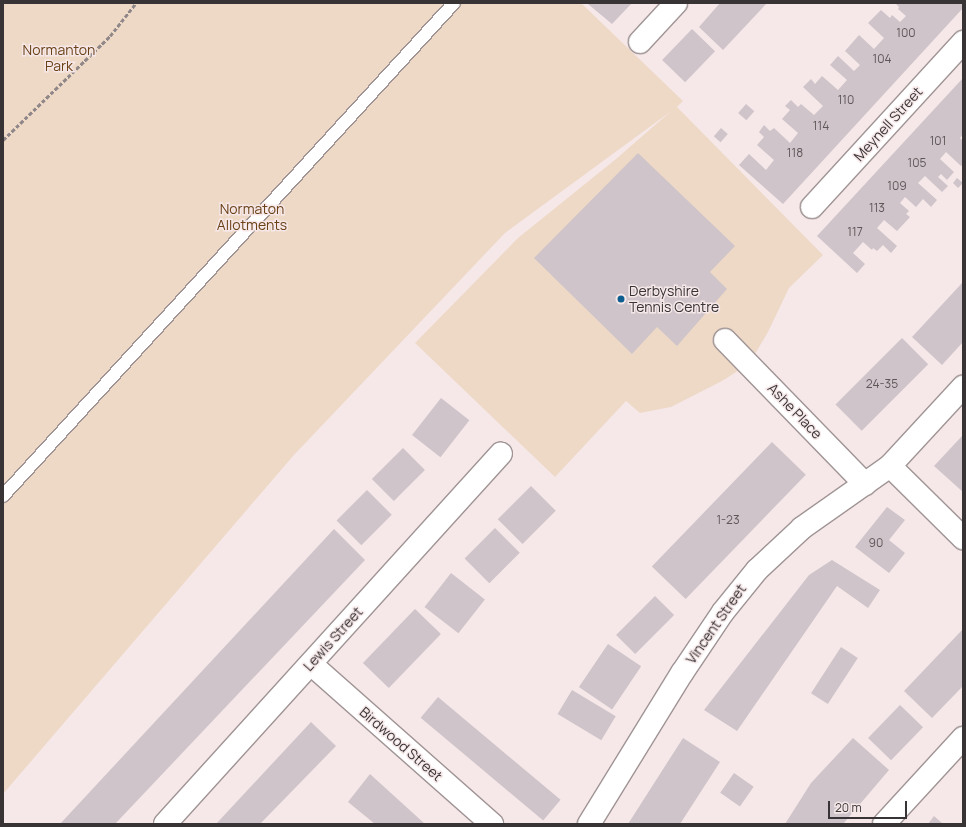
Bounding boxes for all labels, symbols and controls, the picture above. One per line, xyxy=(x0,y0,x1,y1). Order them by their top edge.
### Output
house number: 100 xyxy=(896,26,916,40)
park label: Normanton Park xyxy=(23,42,95,74)
house number: 104 xyxy=(872,52,892,66)
street label: Meynell Street xyxy=(850,83,926,165)
house number: 110 xyxy=(838,93,854,107)
house number: 114 xyxy=(813,119,829,133)
house number: 101 xyxy=(930,134,946,148)
house number: 118 xyxy=(787,146,803,160)
house number: 105 xyxy=(908,156,926,170)
house number: 109 xyxy=(887,179,907,193)
park label: Normaton Allotments xyxy=(217,201,287,234)
house number: 113 xyxy=(869,201,885,215)
house number: 117 xyxy=(847,225,863,239)
place label: Derbyshire Tennis Centre xyxy=(629,283,719,316)
marker: Derbyshire Tennis Centre xyxy=(616,294,626,304)
house number: 24-35 xyxy=(866,377,898,391)
street label: Ashe Place xyxy=(764,380,826,442)
house number: 1-23 xyxy=(716,513,740,527)
house number: 90 xyxy=(869,536,883,550)
street label: Vincent Street xyxy=(682,581,750,667)
street label: Lewis Street xyxy=(300,604,366,674)
street label: Birdwood Street xyxy=(356,703,446,785)
scale bar xyxy=(830,793,909,819)
text: 20 m xyxy=(835,799,862,816)

